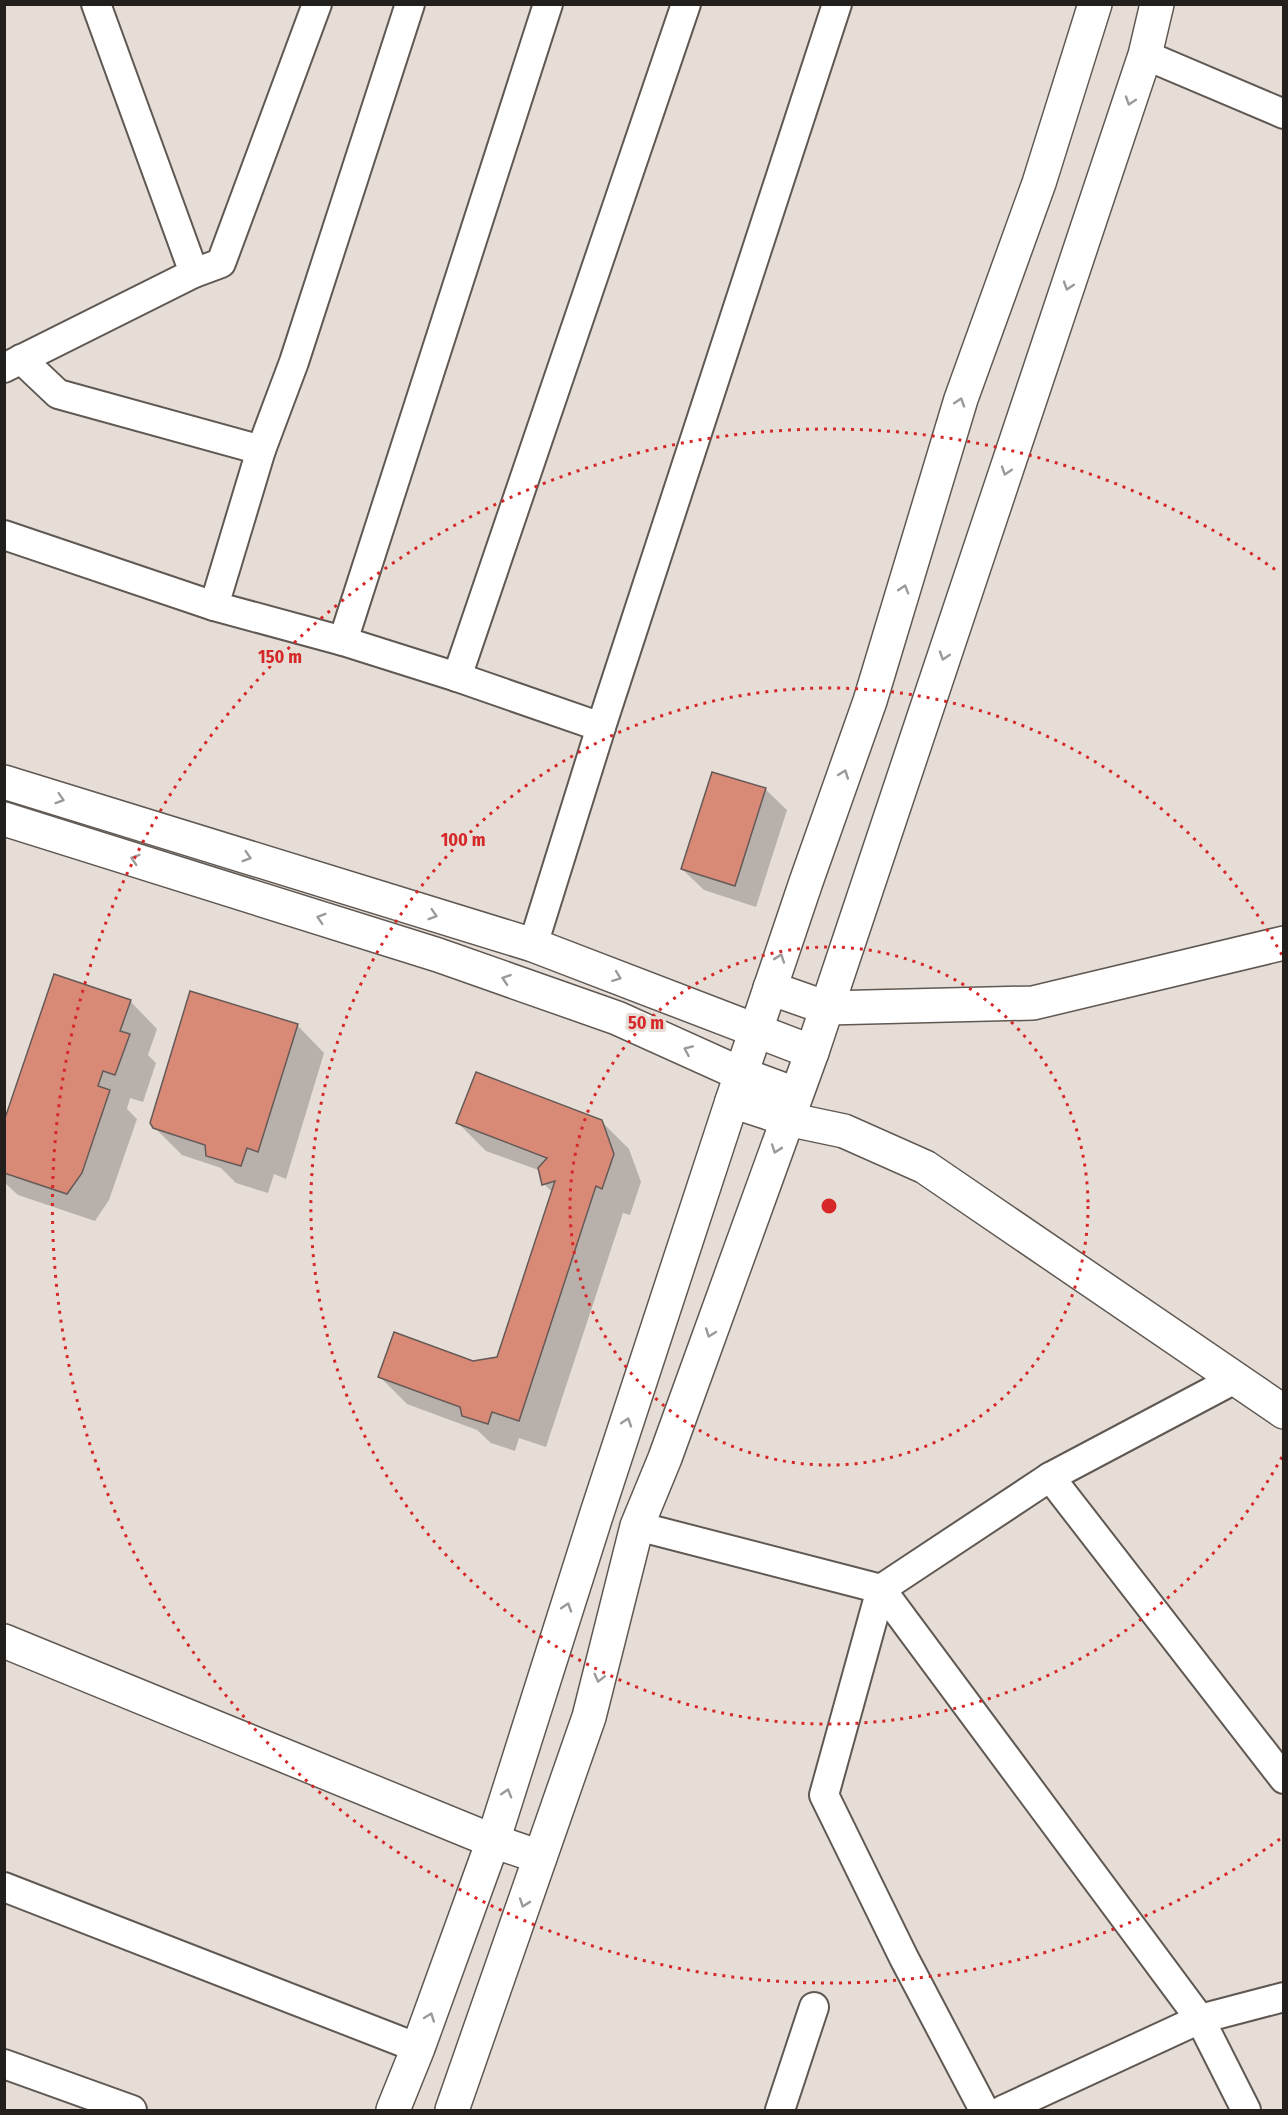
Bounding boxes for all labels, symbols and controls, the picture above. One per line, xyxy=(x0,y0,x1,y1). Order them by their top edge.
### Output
one-way arrow xyxy=(1124,95,1137,106)
one-way arrow xyxy=(1063,280,1075,291)
one-way arrow xyxy=(953,397,966,408)
one-way arrow xyxy=(1001,465,1014,476)
one-way arrow xyxy=(897,584,909,595)
text: 150 m xyxy=(258,646,302,668)
one-way arrow xyxy=(939,650,952,661)
one-way arrow xyxy=(837,769,849,780)
one-way arrow xyxy=(54,792,65,805)
text: 100 m xyxy=(441,829,485,851)
one-way arrow xyxy=(241,850,252,862)
one-way arrow xyxy=(130,854,141,866)
one-way arrow xyxy=(427,907,438,920)
one-way arrow xyxy=(316,913,327,925)
one-way arrow xyxy=(772,953,785,964)
one-way arrow xyxy=(612,970,622,983)
one-way arrow xyxy=(501,974,512,987)
text: 50 m xyxy=(628,1012,664,1034)
one-way arrow xyxy=(683,1045,694,1057)
one-way arrow xyxy=(770,1144,783,1154)
centre of rings xyxy=(819,1196,839,1216)
one-way arrow xyxy=(705,1327,717,1338)
one-way arrow xyxy=(620,1417,632,1428)
one-way arrow xyxy=(560,1602,572,1613)
one-way arrow xyxy=(593,1673,606,1683)
one-way arrow xyxy=(500,1788,512,1799)
one-way arrow xyxy=(518,1897,531,1908)
one-way arrow xyxy=(422,2012,435,2023)

